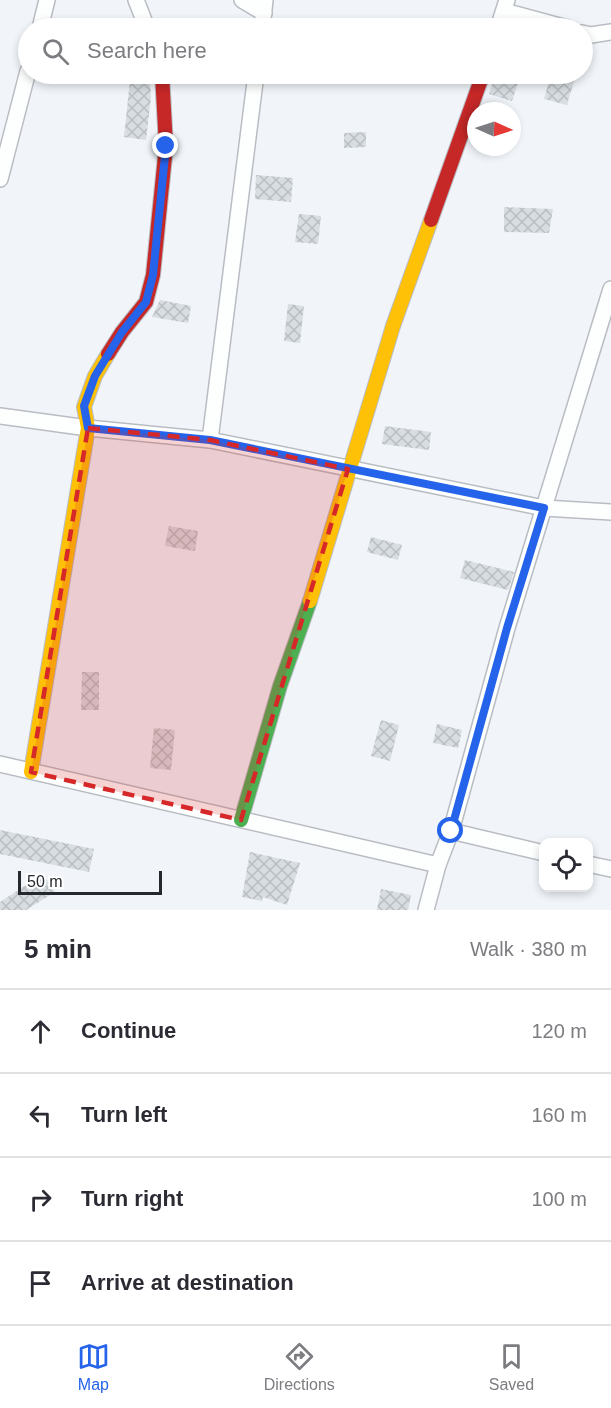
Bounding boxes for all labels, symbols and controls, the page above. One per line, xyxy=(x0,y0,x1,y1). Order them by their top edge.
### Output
search box xyxy=(18,18,593,84)
icon: search xyxy=(39,35,72,68)
text: Search here xyxy=(87,38,207,63)
north arrow xyxy=(467,102,521,156)
route end xyxy=(152,132,178,158)
route start xyxy=(437,817,463,843)
map controls xyxy=(539,838,593,892)
button: locate xyxy=(539,838,593,892)
scale bar xyxy=(18,868,162,896)
text: 50 m xyxy=(27,873,63,890)
text: 5 min xyxy=(24,934,92,964)
text: Walk · 380 m xyxy=(470,938,587,960)
icon: ahead xyxy=(24,1015,57,1048)
text: Continue xyxy=(81,1018,176,1043)
text: 120 m xyxy=(531,1020,587,1042)
icon: left xyxy=(24,1099,57,1132)
text: Turn left xyxy=(81,1102,167,1127)
text: 160 m xyxy=(531,1104,587,1126)
icon: right xyxy=(24,1183,57,1216)
text: Turn right xyxy=(81,1186,183,1211)
text: 100 m xyxy=(531,1188,587,1210)
icon: arrive xyxy=(24,1267,57,1300)
text: Arrive at destination xyxy=(81,1270,294,1295)
tab: Map xyxy=(77,1340,110,1394)
tab: Directions xyxy=(264,1340,335,1394)
tab: Saved xyxy=(489,1340,534,1394)

